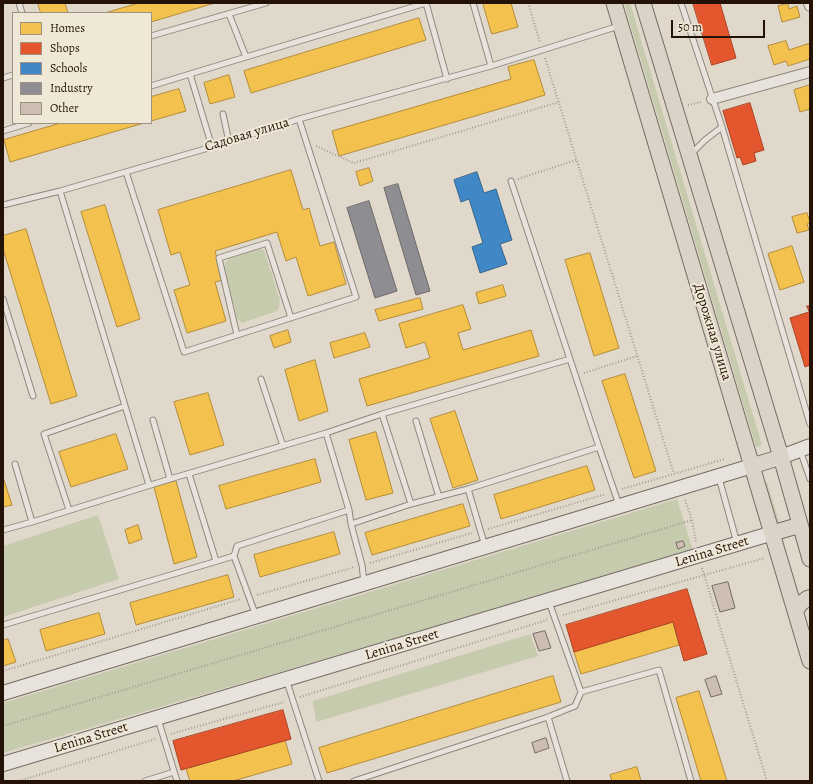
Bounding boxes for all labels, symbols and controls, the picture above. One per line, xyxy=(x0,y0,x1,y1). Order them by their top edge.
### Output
legend xyxy=(12,12,152,124)
scale bar xyxy=(673,12,767,38)
text: 50 m xyxy=(678,19,702,35)
text: Homes xyxy=(50,20,85,36)
text: Shops xyxy=(50,40,80,56)
text: Schools xyxy=(50,60,87,76)
text: Industry xyxy=(50,80,93,96)
text: Other xyxy=(50,100,79,116)
street label: Садовая улица xyxy=(203,114,291,156)
street label: Дорожная улица xyxy=(689,281,735,383)
street label: Lenina Street xyxy=(673,533,751,571)
street label: Lenina Street xyxy=(363,626,441,664)
street label: Lenina Street xyxy=(52,719,130,757)

